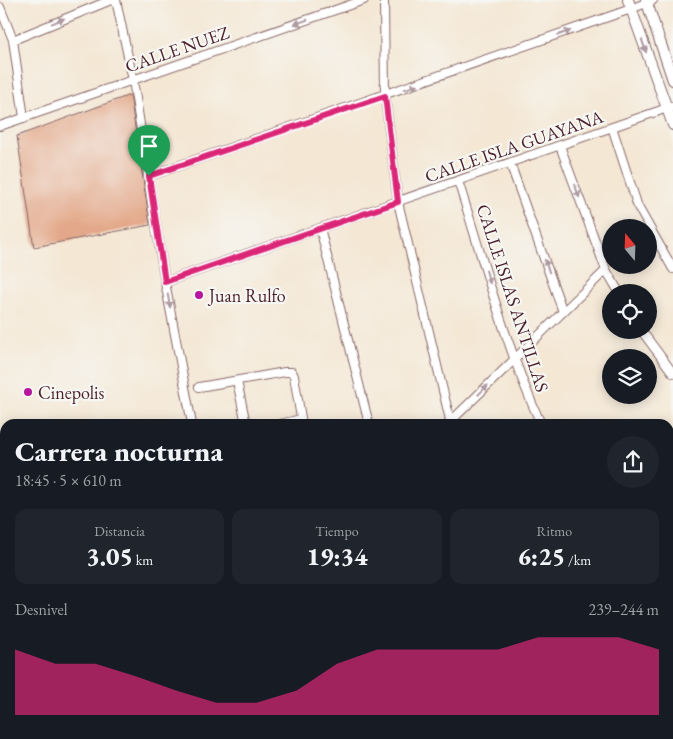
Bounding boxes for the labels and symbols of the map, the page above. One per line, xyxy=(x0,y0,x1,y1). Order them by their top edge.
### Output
one-way arrow xyxy=(51,17,65,25)
one-way arrow xyxy=(294,19,309,26)
street label: CALLE NUEZ xyxy=(122,20,232,78)
one-way arrow xyxy=(557,29,572,37)
one-way arrow xyxy=(640,39,648,54)
one-way arrow xyxy=(403,83,418,90)
street label: CALLE ISLA GUAYANA xyxy=(422,104,607,187)
pin xyxy=(128,125,170,176)
one-way arrow xyxy=(574,184,581,199)
street label: CALLE ISLAS ANTILLAS xyxy=(472,201,554,395)
north arrow xyxy=(602,219,658,274)
one-way arrow xyxy=(543,258,550,273)
one-way arrow xyxy=(485,270,493,285)
place label: Juan Rulfo xyxy=(207,284,286,307)
marker: Juan Rulfo xyxy=(193,289,205,301)
one-way arrow xyxy=(165,294,173,309)
place label: Cinepolis xyxy=(38,381,104,404)
one-way arrow xyxy=(476,384,488,396)
marker: Cinepolis xyxy=(22,386,34,398)

